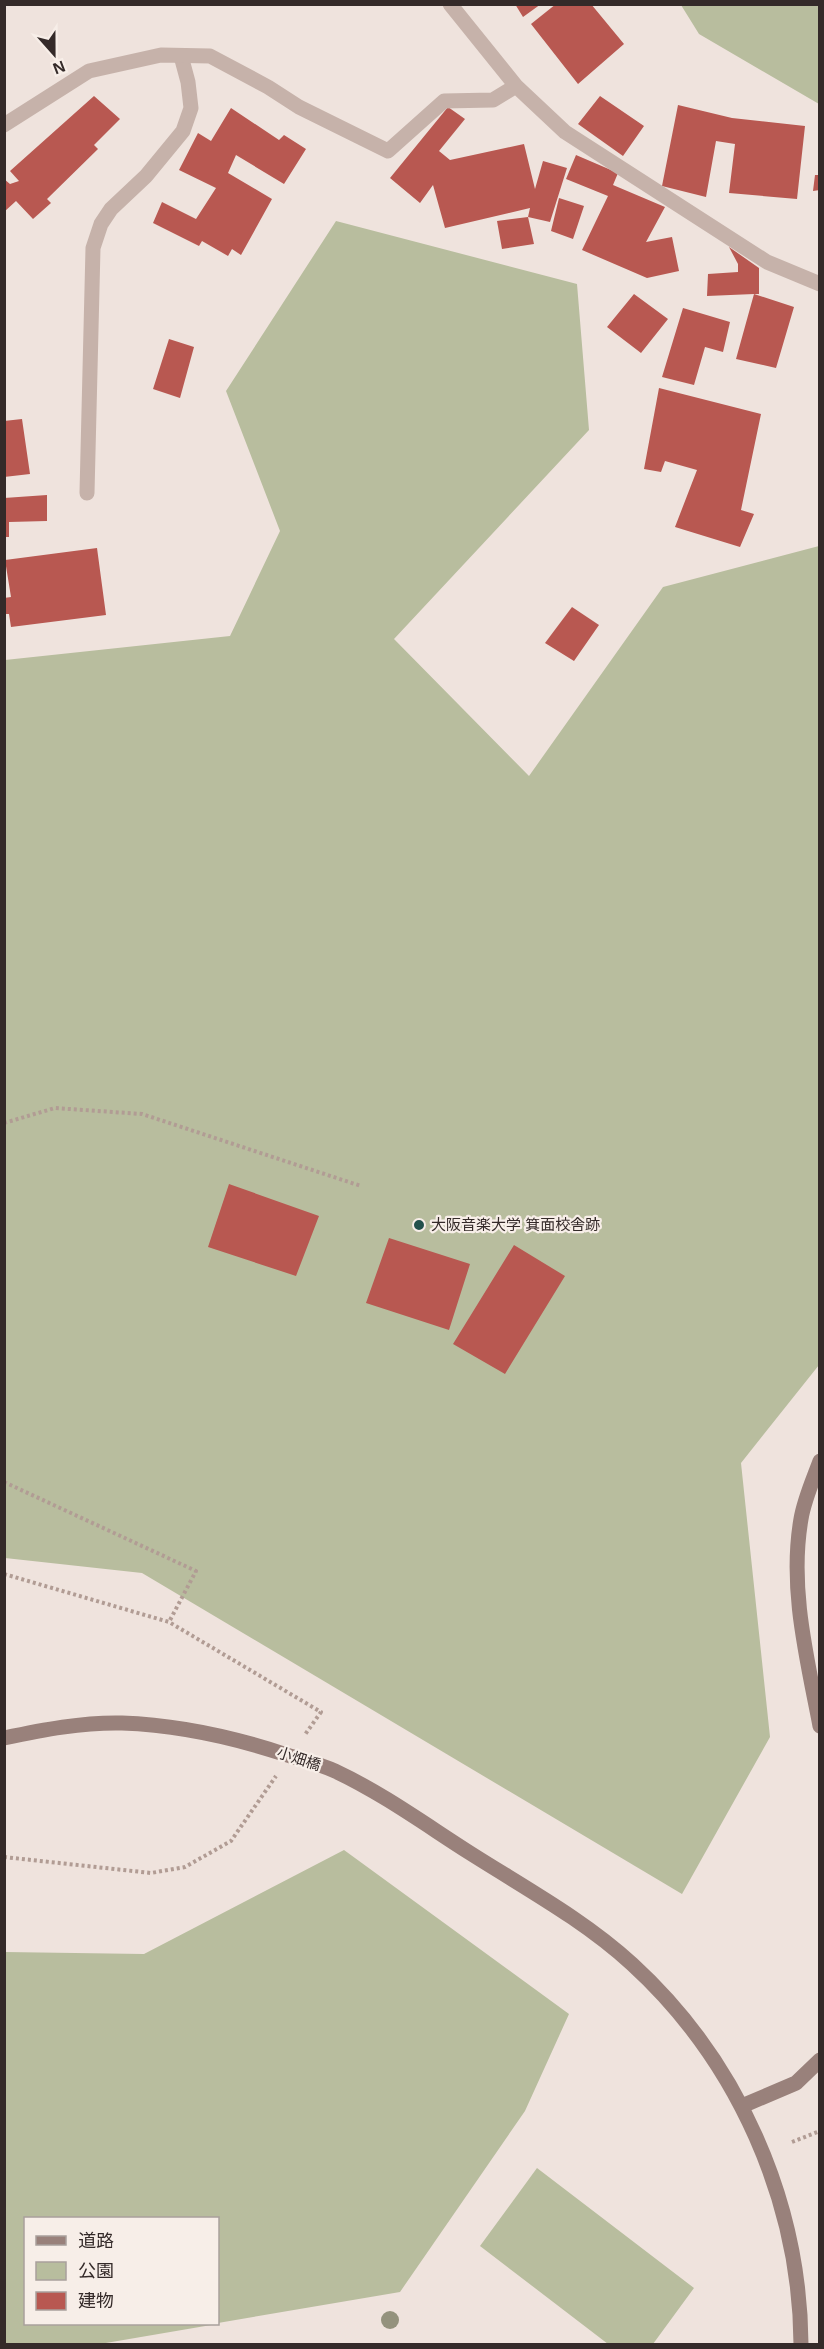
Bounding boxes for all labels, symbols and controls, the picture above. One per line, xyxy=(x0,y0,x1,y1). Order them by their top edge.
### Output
north arrow xyxy=(24,24,84,84)
text: N xyxy=(51,58,68,78)
place label: 大阪音楽大学 箕面校舎跡 xyxy=(431,1216,600,1233)
marker: 大阪音楽大学 箕面校舎跡 xyxy=(412,1218,426,1232)
street label: 小畑橋 xyxy=(275,1743,323,1774)
legend xyxy=(24,2217,219,2325)
text: 道路 xyxy=(78,2231,114,2251)
text: 公園 xyxy=(78,2261,114,2281)
text: 建物 xyxy=(78,2291,114,2311)

